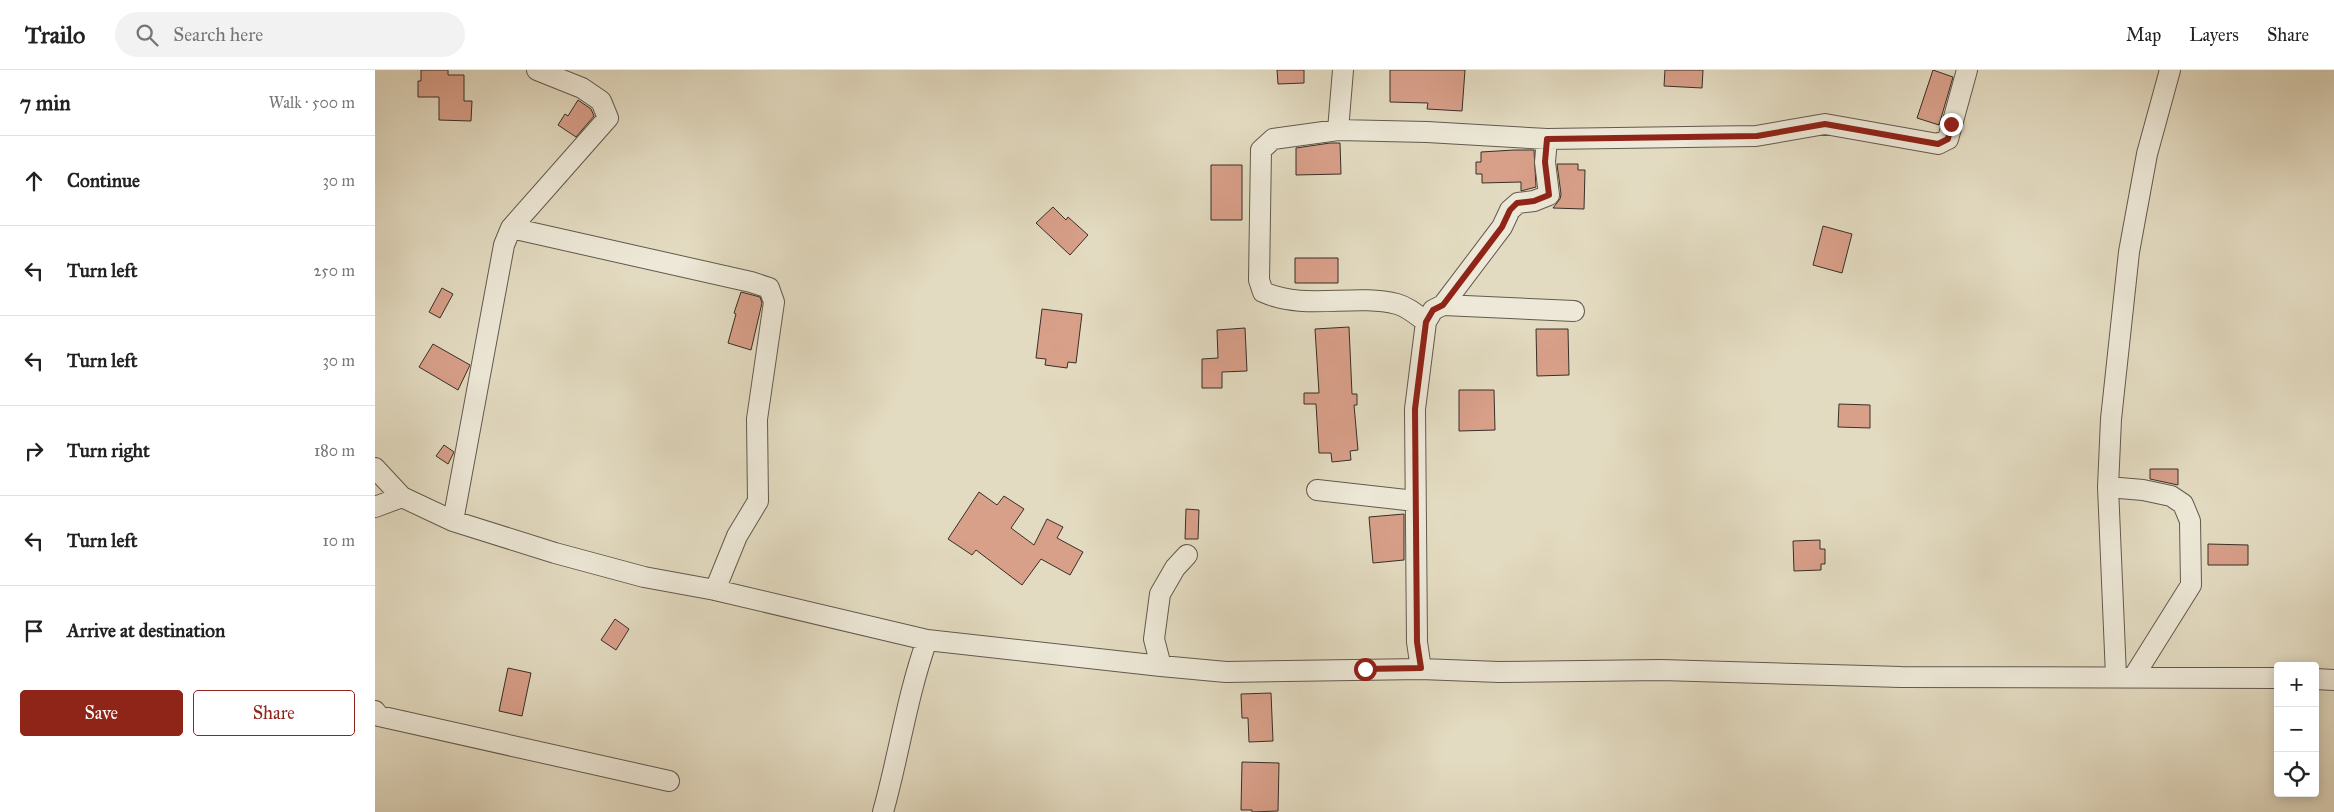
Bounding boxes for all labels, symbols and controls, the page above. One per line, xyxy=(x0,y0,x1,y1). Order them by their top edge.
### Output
search box xyxy=(115,12,465,57)
text: Trailo xyxy=(25,20,85,50)
icon: search xyxy=(133,21,161,49)
text: Search here xyxy=(173,23,263,46)
text: Map xyxy=(2126,24,2161,46)
text: Layers xyxy=(2189,24,2239,46)
text: Share xyxy=(2267,24,2309,46)
text: 7 min xyxy=(20,90,71,116)
text: Walk · 500 m xyxy=(269,93,355,112)
route end xyxy=(1940,113,1963,136)
icon: ahead xyxy=(20,167,48,195)
text: Continue xyxy=(67,169,140,192)
text: 30 m xyxy=(322,171,355,190)
icon: left xyxy=(20,257,48,285)
text: Turn left xyxy=(67,259,137,282)
text: 250 m xyxy=(314,261,355,280)
icon: left xyxy=(20,347,48,375)
text: Turn left xyxy=(67,349,137,372)
text: 30 m xyxy=(322,351,355,370)
icon: right xyxy=(20,437,48,465)
text: Turn right xyxy=(67,439,150,462)
text: 180 m xyxy=(314,441,355,460)
icon: left xyxy=(20,527,48,555)
text: Turn left xyxy=(67,529,137,552)
text: 10 m xyxy=(323,531,355,550)
icon: arrive xyxy=(20,617,48,645)
text: Arrive at destination xyxy=(67,619,225,642)
route start xyxy=(1354,658,1377,681)
map controls xyxy=(2274,662,2319,797)
button: + xyxy=(2274,662,2319,707)
button: Save xyxy=(20,690,183,736)
button: Share xyxy=(193,690,355,736)
button: − xyxy=(2274,707,2319,752)
button: locate xyxy=(2274,752,2319,797)

